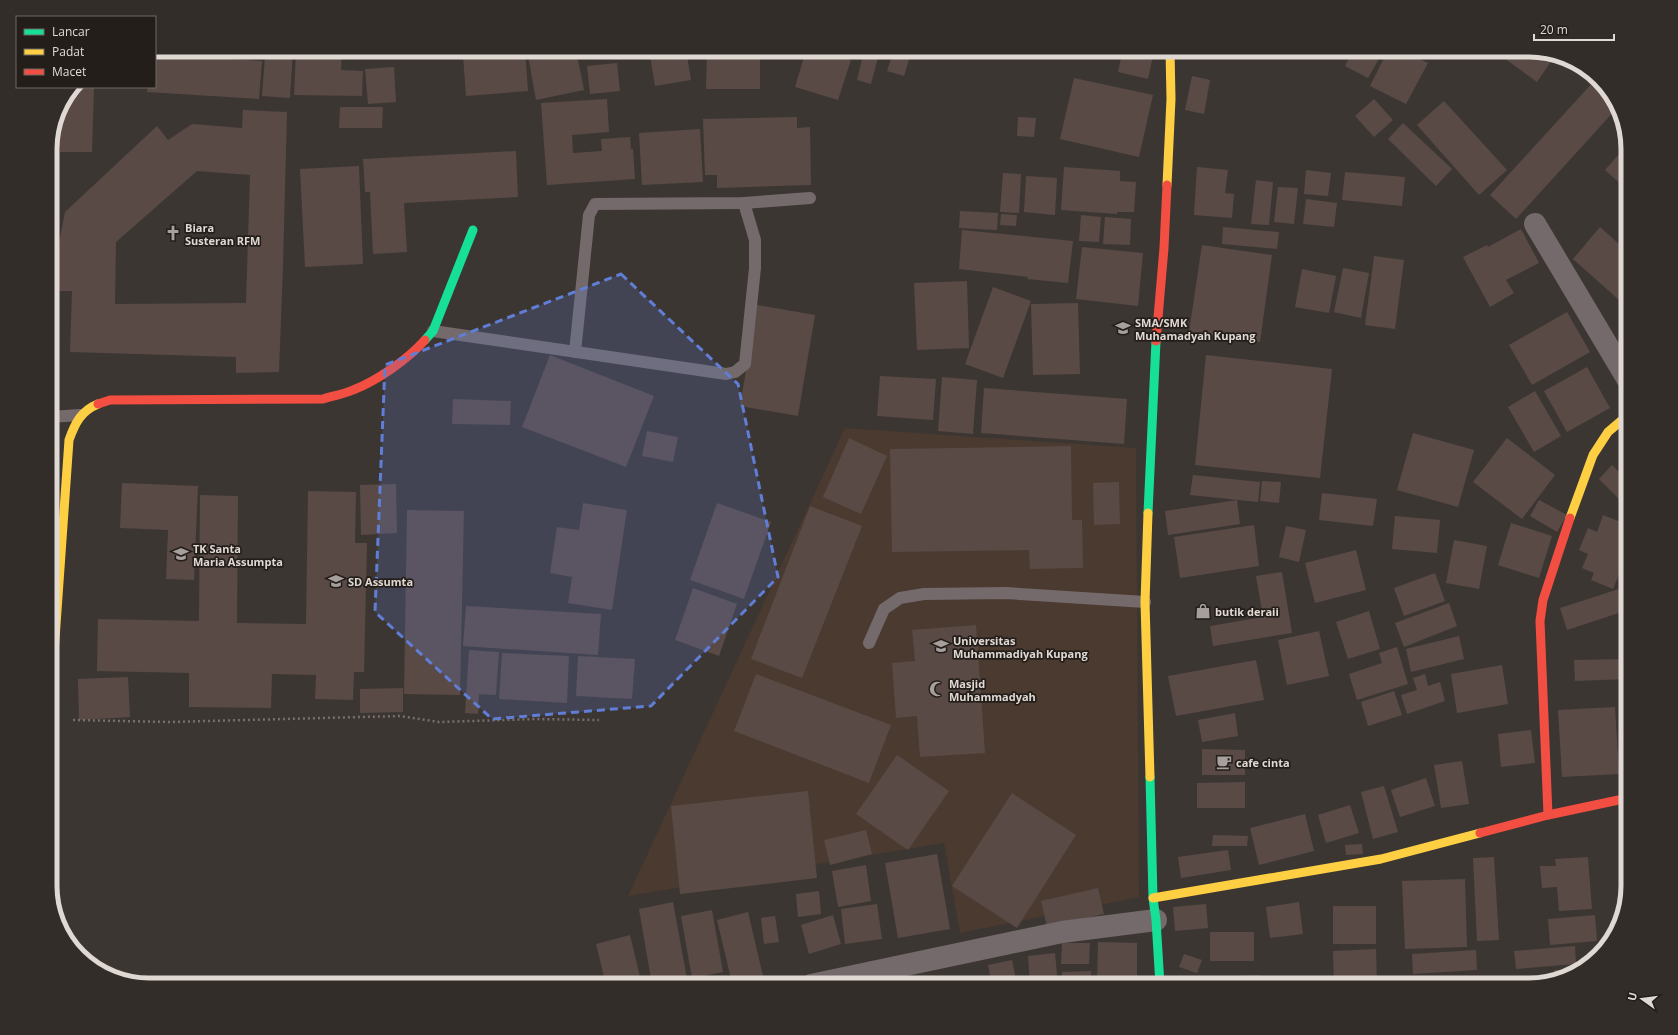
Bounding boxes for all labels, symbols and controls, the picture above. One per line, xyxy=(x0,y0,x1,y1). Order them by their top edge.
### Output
legend xyxy=(16,16,156,88)
scale bar xyxy=(1534,16,1614,42)
text: 20 m xyxy=(1540,21,1568,38)
text: Lancar xyxy=(52,23,90,40)
text: Padat xyxy=(52,43,84,60)
text: Macet xyxy=(52,63,86,80)
place label: Biara Susteran RFM xyxy=(185,220,260,248)
church icon: Biara Susteran RFM xyxy=(164,224,182,242)
place label: SMA/SMK Muhamadyah Kupang xyxy=(1135,315,1256,343)
school or university icon: SMA/SMK Muhamadyah Kupang xyxy=(1114,319,1132,337)
place label: TK Santa Maria Assumpta xyxy=(193,541,283,569)
school or university icon: TK Santa Maria Assumpta xyxy=(172,545,190,563)
school or university icon: SD Assumta xyxy=(327,572,345,590)
place label: SD Assumta xyxy=(348,574,413,589)
shop icon: butik deraii xyxy=(1194,602,1212,620)
place label: butik deraii xyxy=(1215,604,1279,619)
place label: Universitas Muhammadiyah Kupang xyxy=(953,633,1088,661)
school or university icon: Universitas Muhammadiyah Kupang xyxy=(932,637,950,655)
place label: Masjid Muhammadyah xyxy=(949,676,1036,704)
mosque icon: Masjid Muhammadyah xyxy=(928,680,946,698)
cafe icon: cafe cinta xyxy=(1215,753,1233,771)
place label: cafe cinta xyxy=(1236,755,1290,770)
north arrow xyxy=(1622,979,1662,1019)
text: U xyxy=(1624,991,1640,1002)

